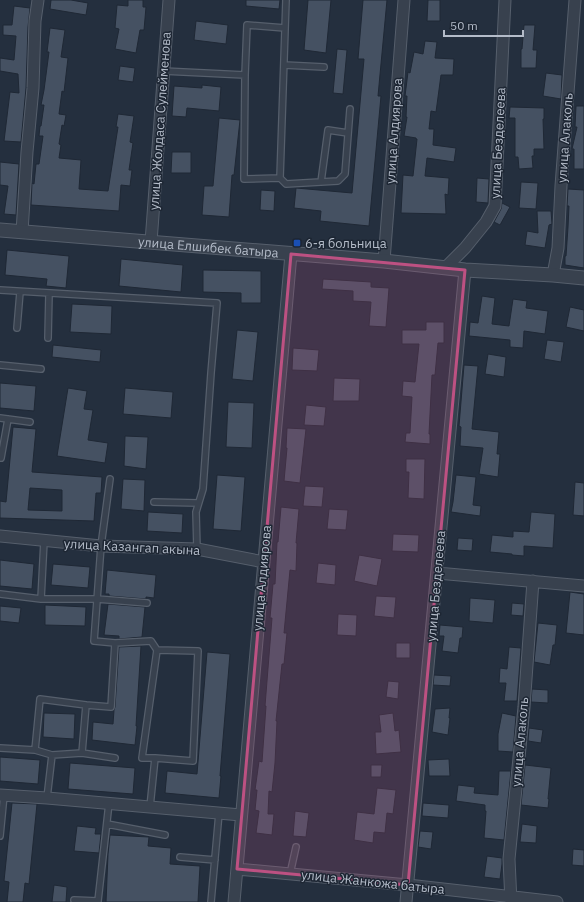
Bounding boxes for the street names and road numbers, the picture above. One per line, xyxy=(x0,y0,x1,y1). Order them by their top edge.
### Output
street label: улица Жолдаса Сулейменова xyxy=(145,31,175,211)
street label: улица Алдиярова xyxy=(382,77,406,185)
street label: улица Безделеева xyxy=(487,87,509,199)
street label: улица Алаколь xyxy=(553,92,577,184)
street label: улица Елшибек батыра xyxy=(137,233,279,261)
street label: улица Алдиярова xyxy=(249,524,275,632)
street label: улица Безделеева xyxy=(423,530,449,642)
street label: улица Казангап акына xyxy=(63,535,201,559)
street label: улица Алаколь xyxy=(508,696,532,788)
street label: улица Жанкожа батыра xyxy=(300,866,446,898)

